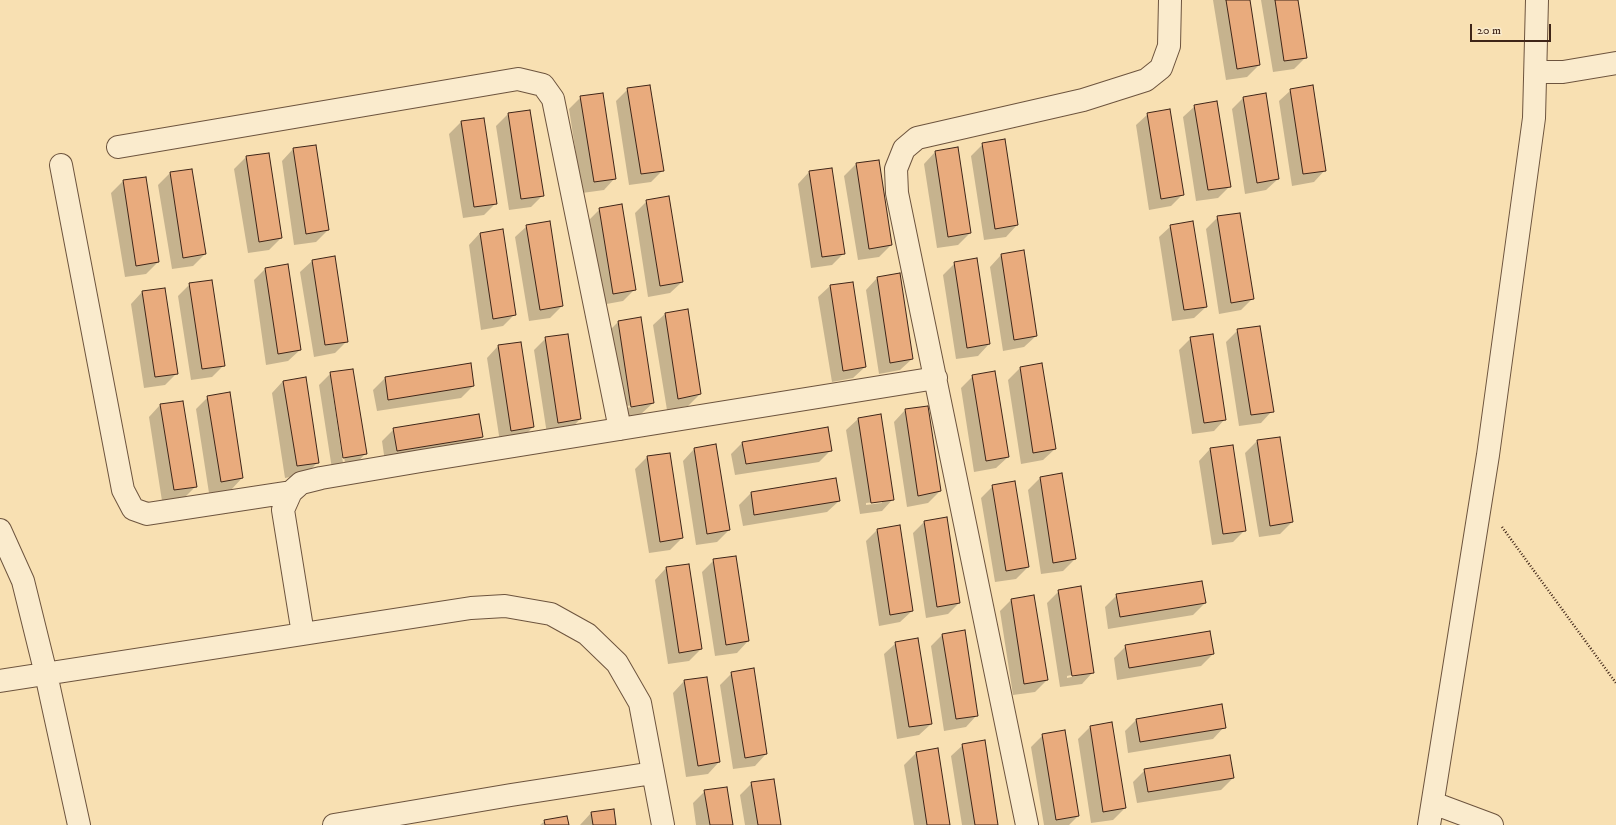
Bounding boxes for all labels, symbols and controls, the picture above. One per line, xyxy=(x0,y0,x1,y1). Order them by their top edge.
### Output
scale bar xyxy=(1472,16,1553,42)
text: 20 m xyxy=(1477,23,1501,38)

